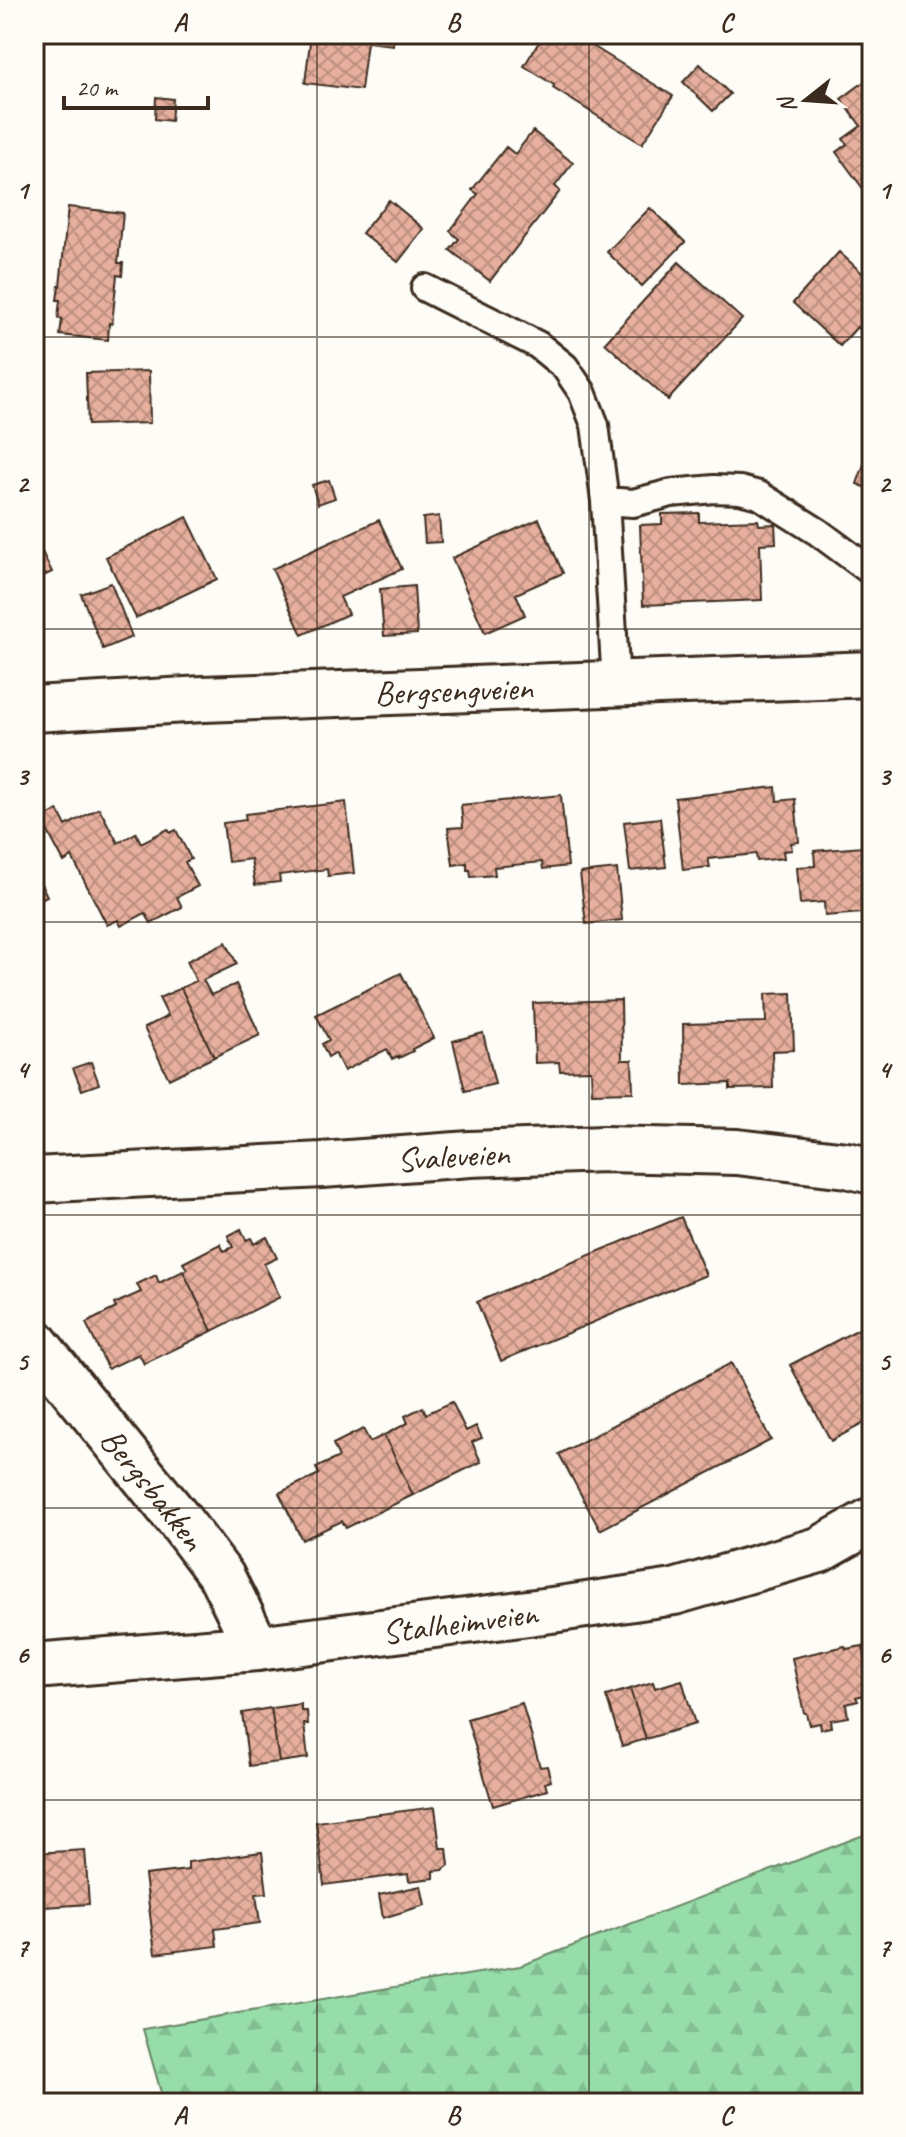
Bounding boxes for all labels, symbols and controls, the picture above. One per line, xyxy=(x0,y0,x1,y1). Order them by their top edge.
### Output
text: A xyxy=(173,6,188,39)
text: B xyxy=(446,6,462,39)
text: C xyxy=(720,6,736,39)
scale bar xyxy=(64,60,208,110)
north arrow xyxy=(766,60,846,140)
text: 20 m xyxy=(76,73,119,103)
text: N xyxy=(771,92,803,116)
text: 1 xyxy=(16,174,31,207)
text: 1 xyxy=(878,174,893,207)
text: 2 xyxy=(16,467,30,500)
text: 2 xyxy=(878,467,892,500)
street label: Bergsengveien xyxy=(374,666,535,715)
text: 3 xyxy=(16,760,30,793)
text: 3 xyxy=(878,760,892,793)
text: 4 xyxy=(16,1053,31,1086)
text: 4 xyxy=(878,1053,893,1086)
street label: Svaleveien xyxy=(396,1131,512,1181)
text: 5 xyxy=(16,1345,30,1378)
text: 5 xyxy=(878,1345,892,1378)
street label: Bergsbakken xyxy=(91,1419,216,1560)
street label: Stalheimveien xyxy=(380,1591,541,1654)
text: 6 xyxy=(16,1638,30,1671)
text: 6 xyxy=(878,1638,892,1671)
text: 7 xyxy=(16,1931,30,1964)
text: 7 xyxy=(878,1931,892,1964)
text: A xyxy=(173,2099,188,2132)
text: B xyxy=(446,2099,462,2132)
text: C xyxy=(720,2099,736,2132)

